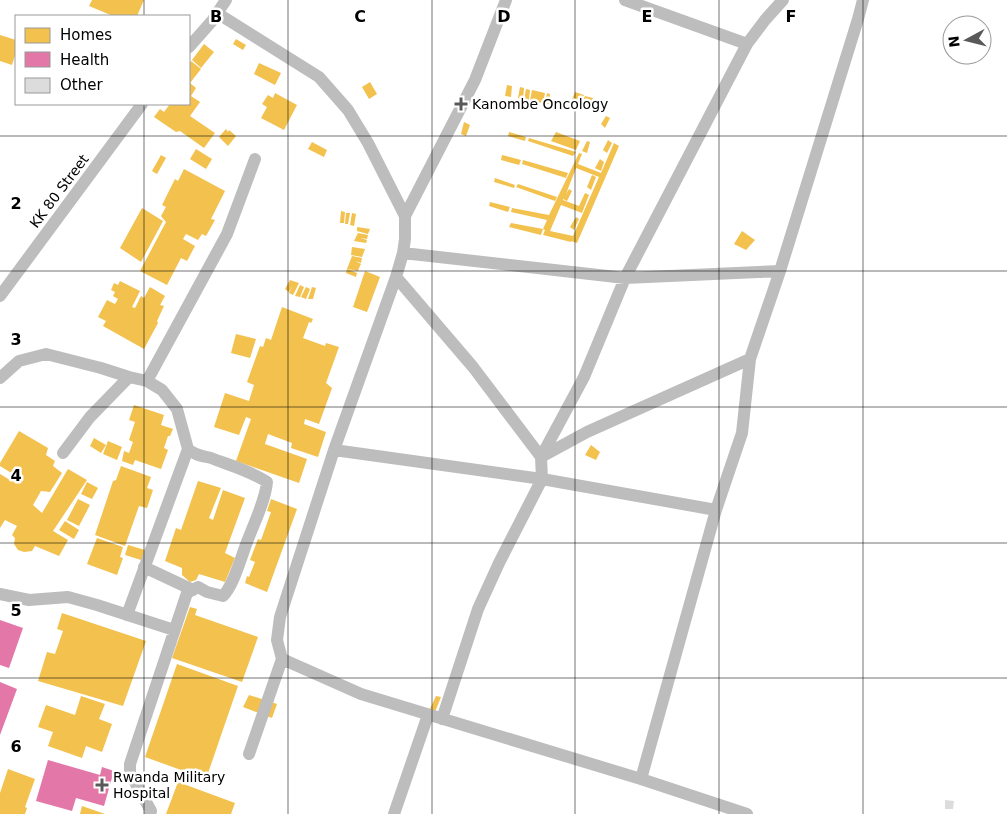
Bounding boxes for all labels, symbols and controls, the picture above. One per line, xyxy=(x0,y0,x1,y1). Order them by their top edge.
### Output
text: B xyxy=(210,7,222,26)
text: C xyxy=(354,7,366,26)
text: D xyxy=(497,7,511,26)
text: E xyxy=(642,7,652,26)
text: F xyxy=(786,7,796,26)
legend xyxy=(15,15,190,105)
north arrow xyxy=(942,15,992,65)
text: Homes xyxy=(60,26,112,44)
text: N xyxy=(945,35,963,48)
text: Health xyxy=(60,51,109,69)
text: Other xyxy=(60,76,103,94)
place label: Kanombe Oncology xyxy=(472,96,608,112)
marker: Kanombe Oncology xyxy=(454,97,468,111)
street label: KK 80 Street xyxy=(26,151,92,231)
text: 2 xyxy=(10,194,22,213)
text: 3 xyxy=(10,330,22,349)
text: 4 xyxy=(10,466,22,485)
text: 5 xyxy=(10,601,22,620)
text: 6 xyxy=(10,737,22,756)
place label: Rwanda Military Hospital xyxy=(113,769,225,801)
marker: Rwanda Military Hospital xyxy=(95,778,109,792)

